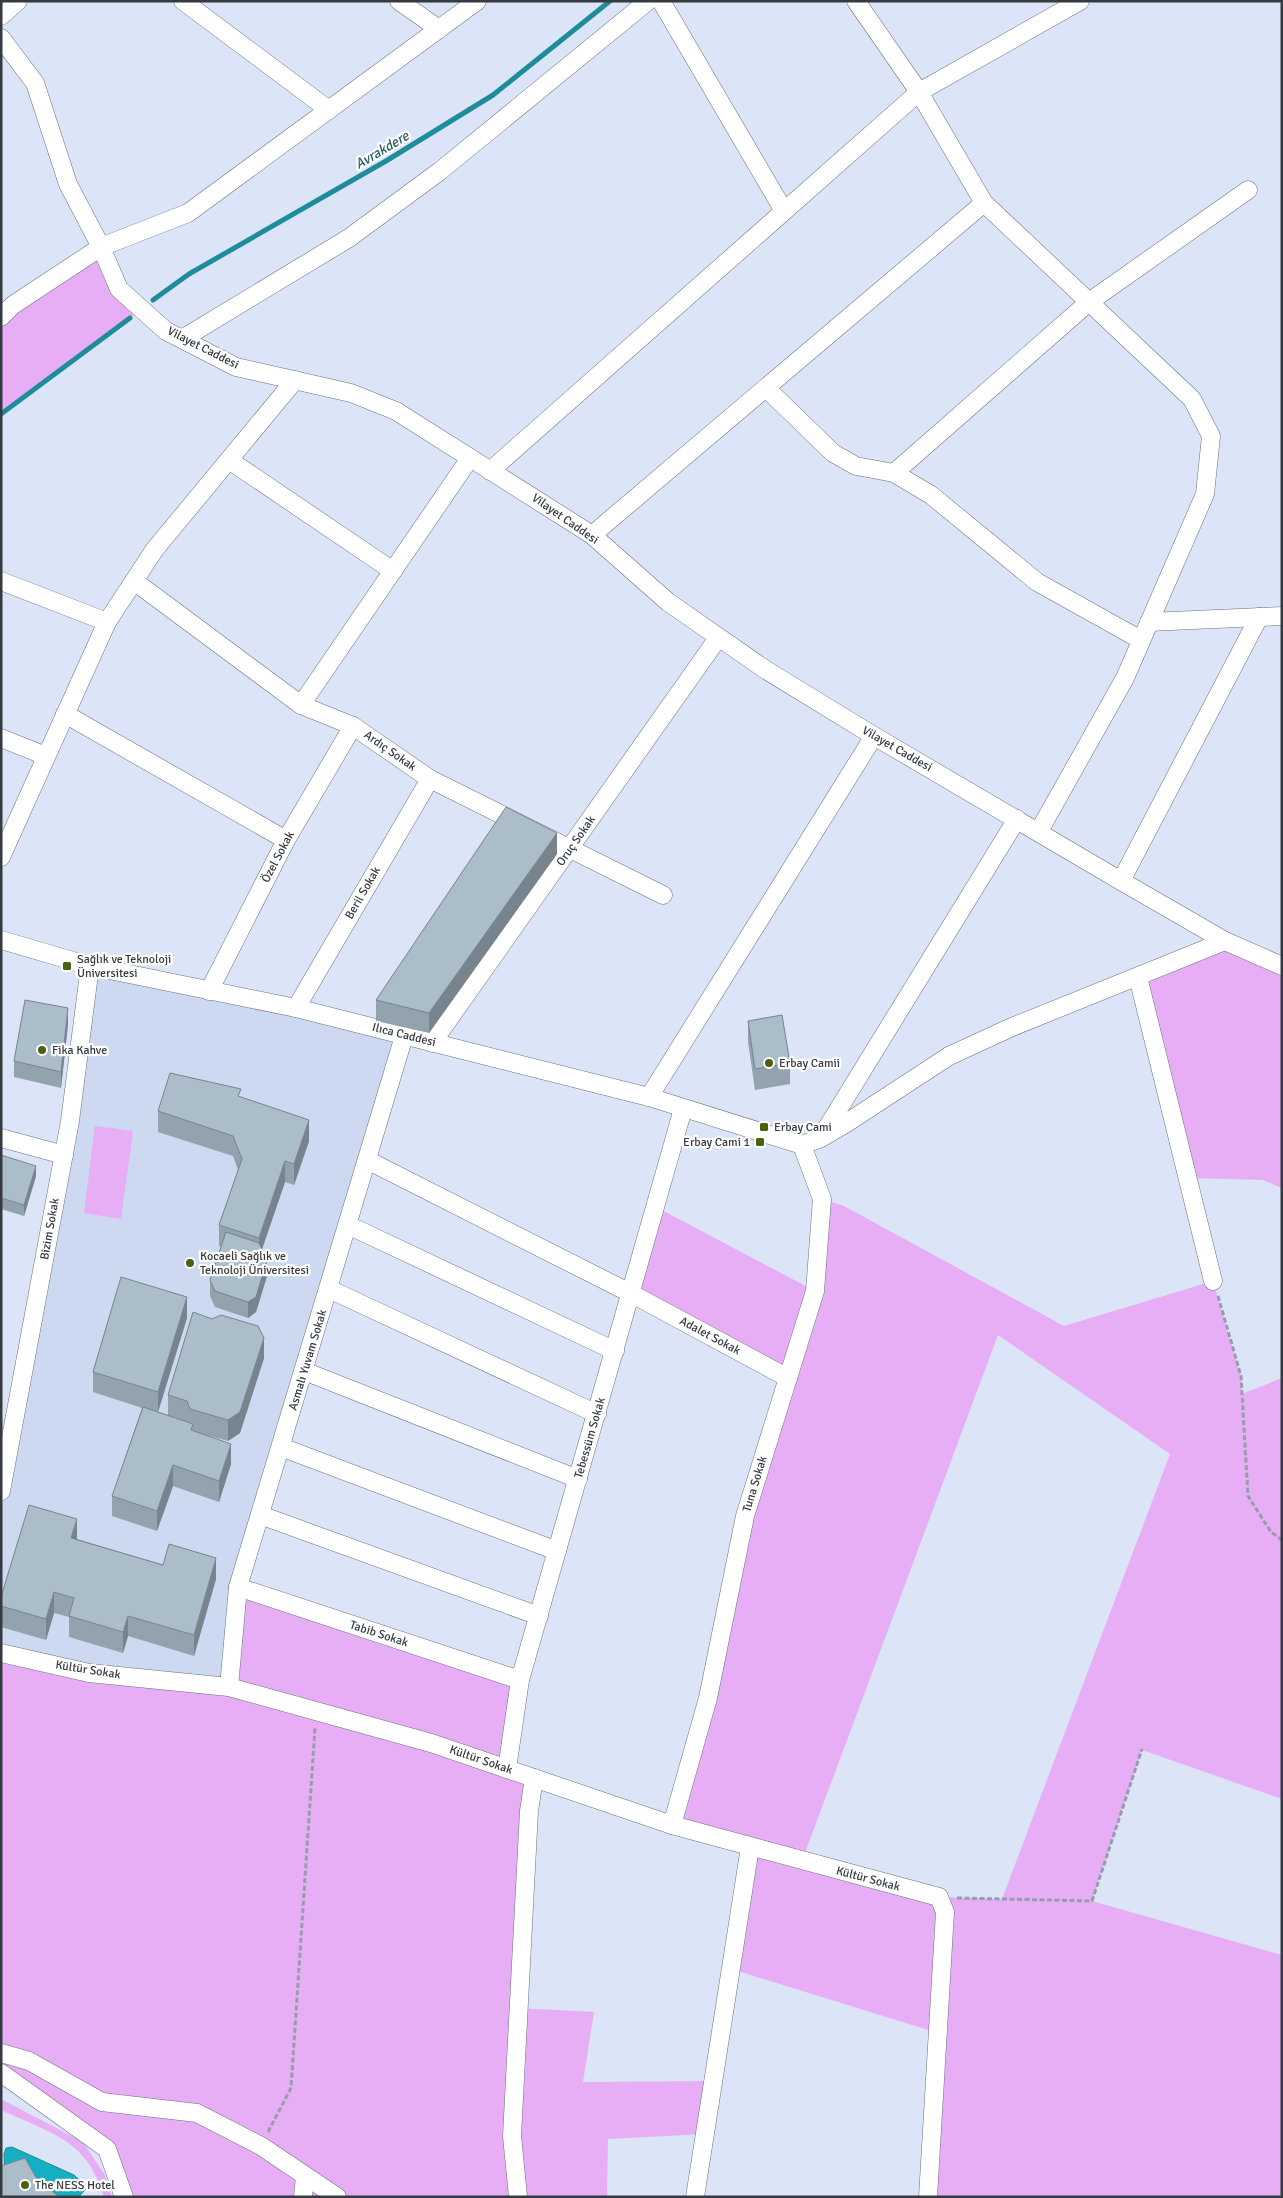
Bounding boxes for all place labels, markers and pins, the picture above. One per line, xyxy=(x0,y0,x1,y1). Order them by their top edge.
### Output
place label: Sağlık ve Teknoloji Üniversitesi xyxy=(77,952,171,981)
marker: Sağlık ve Teknoloji Üniversitesi xyxy=(61,960,73,972)
place label: Fika Kahve xyxy=(52,1043,107,1058)
marker: Fika Kahve xyxy=(36,1044,48,1056)
place label: Erbay Camii xyxy=(779,1056,840,1071)
marker: Erbay Camii xyxy=(763,1057,775,1069)
place label: Erbay Cami xyxy=(774,1120,832,1135)
marker: Erbay Cami xyxy=(758,1121,770,1133)
place label: Erbay Cami 1 xyxy=(683,1135,750,1150)
marker: Erbay Cami 1 xyxy=(754,1136,766,1148)
place label: Kocaeli Sağlık ve Teknoloji Üniversitesi xyxy=(200,1249,309,1278)
marker: Kocaeli Sağlık ve Teknoloji Üniversitesi xyxy=(184,1257,196,1269)
place label: The NESS Hotel xyxy=(35,2178,115,2193)
marker: The NESS Hotel xyxy=(19,2179,31,2191)

